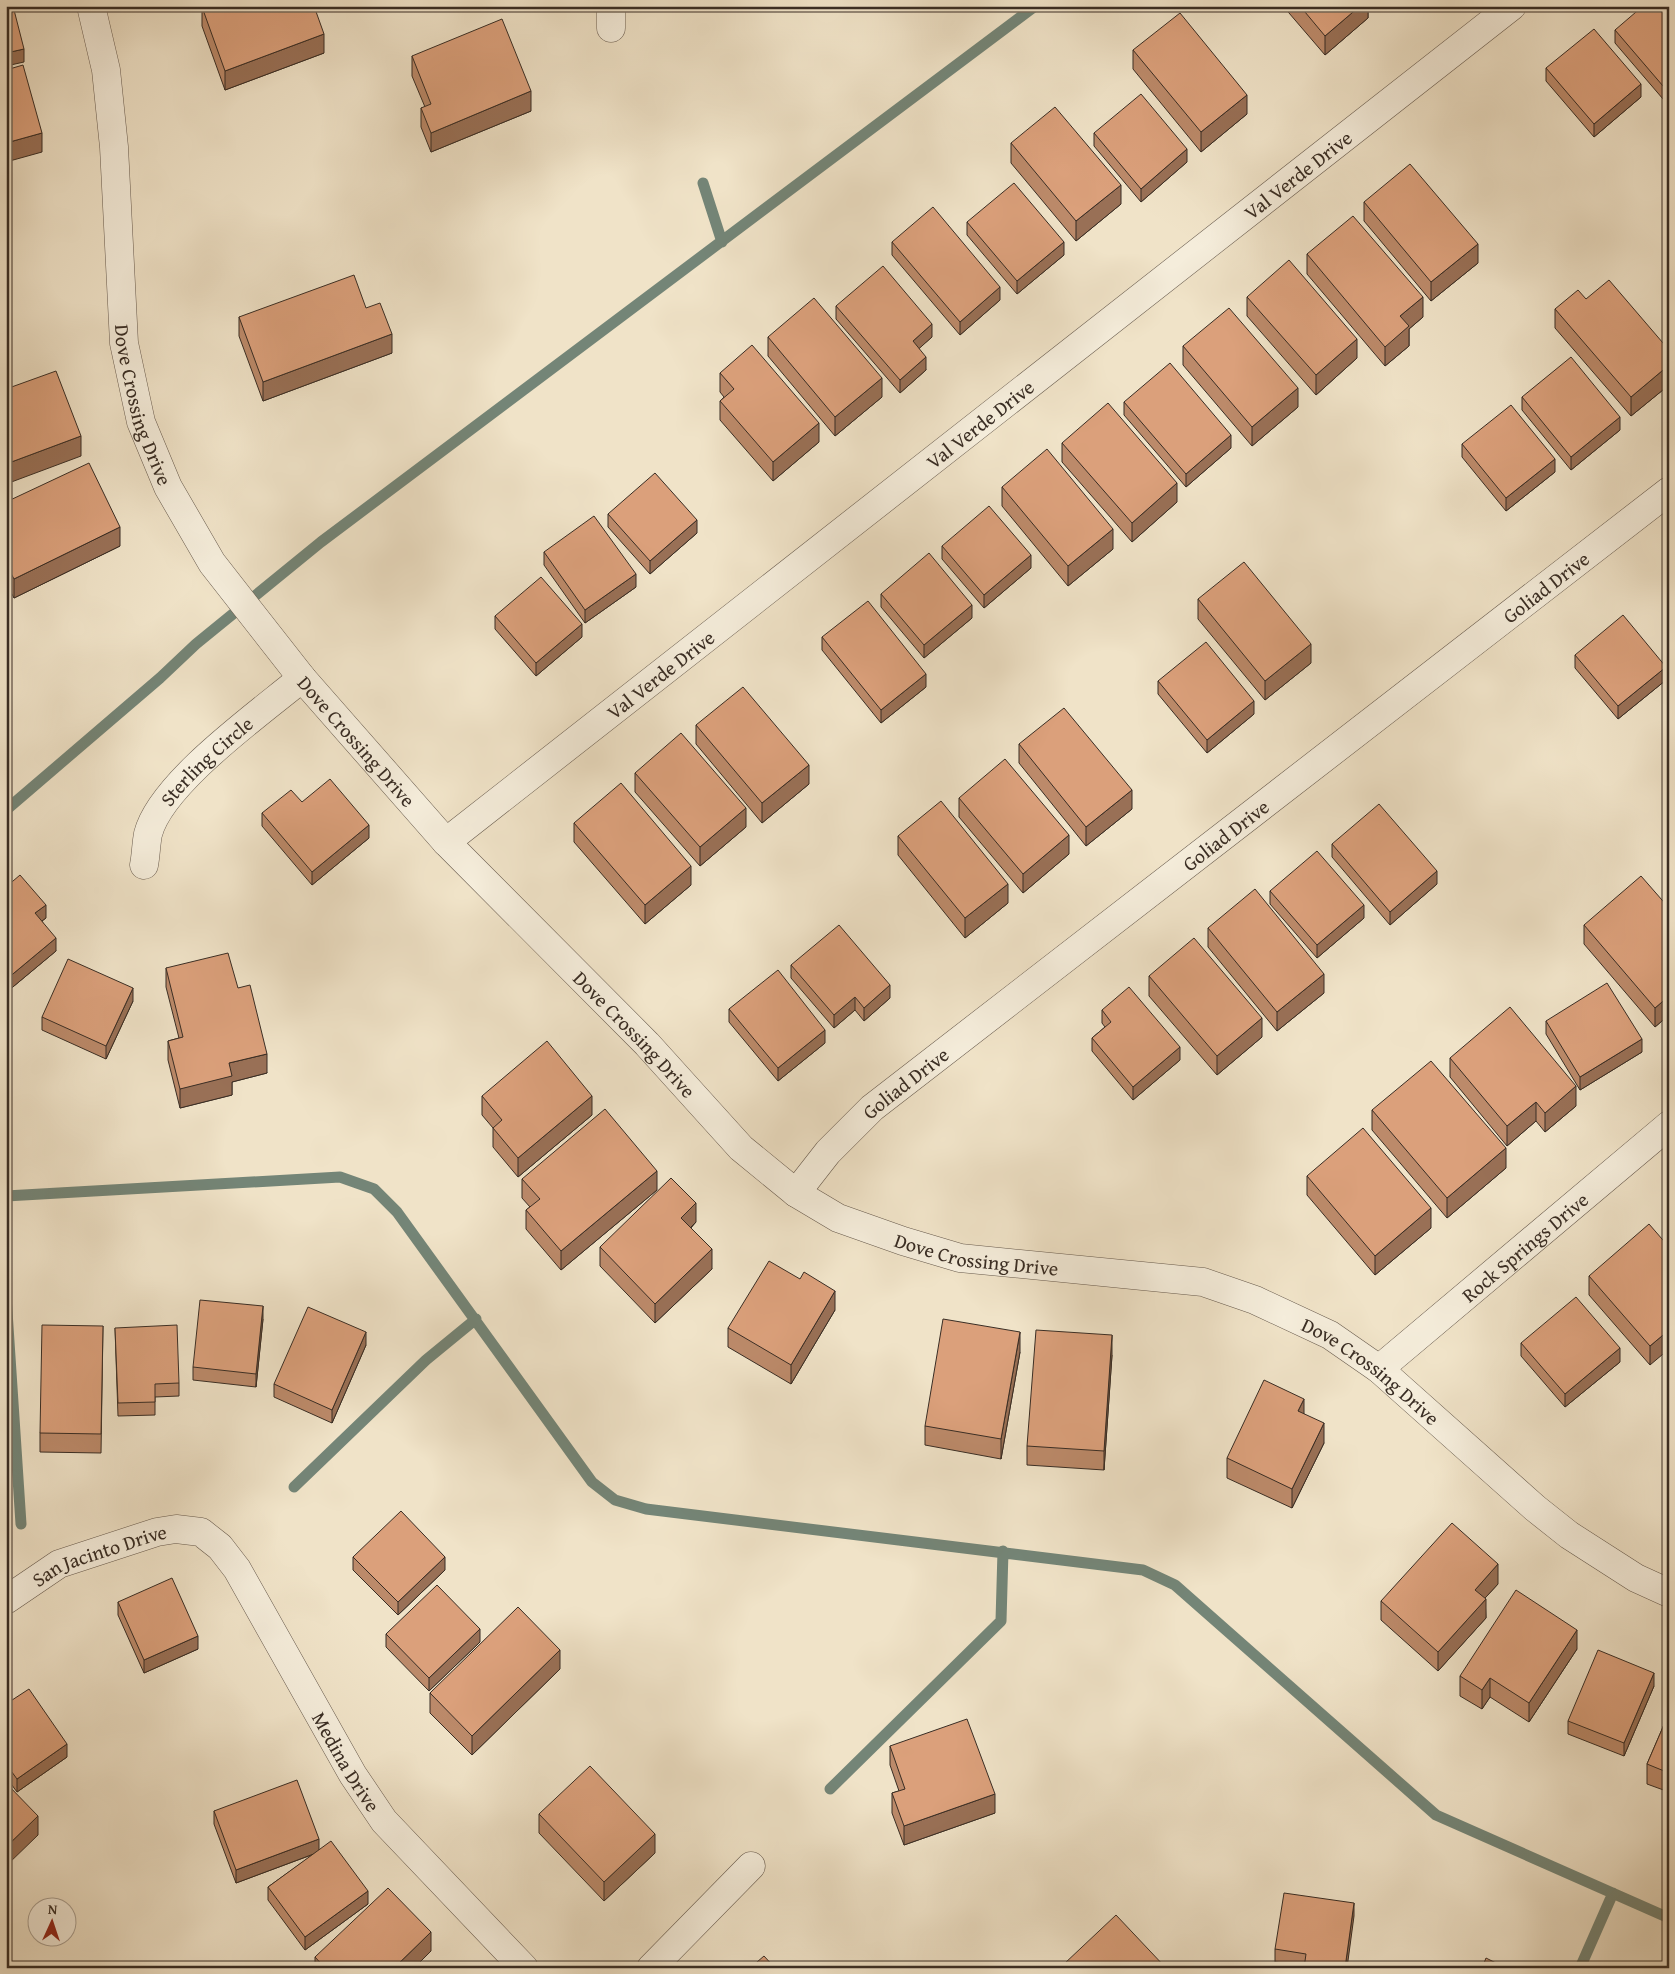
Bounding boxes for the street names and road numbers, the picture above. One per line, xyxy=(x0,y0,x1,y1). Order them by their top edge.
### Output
street label: Val Verde Drive xyxy=(1237,123,1358,226)
street label: Dove Crossing Drive xyxy=(109,324,180,489)
street label: Val Verde Drive xyxy=(919,372,1040,475)
street label: Goliad Drive xyxy=(1496,544,1595,629)
street label: Val Verde Drive xyxy=(600,623,720,726)
street label: Dove Crossing Drive xyxy=(291,669,423,813)
street label: Sterling Circle xyxy=(152,709,259,812)
street label: Goliad Drive xyxy=(1176,792,1275,877)
street label: Dove Crossing Drive xyxy=(567,964,703,1104)
street label: Goliad Drive xyxy=(855,1040,955,1125)
street label: Rock Springs Drive xyxy=(1455,1185,1594,1309)
street label: Dove Crossing Drive xyxy=(891,1225,1060,1282)
street label: Dove Crossing Drive xyxy=(1297,1309,1446,1431)
street label: San Jacinto Drive xyxy=(26,1516,168,1593)
street label: Medina Drive xyxy=(306,1706,388,1817)

